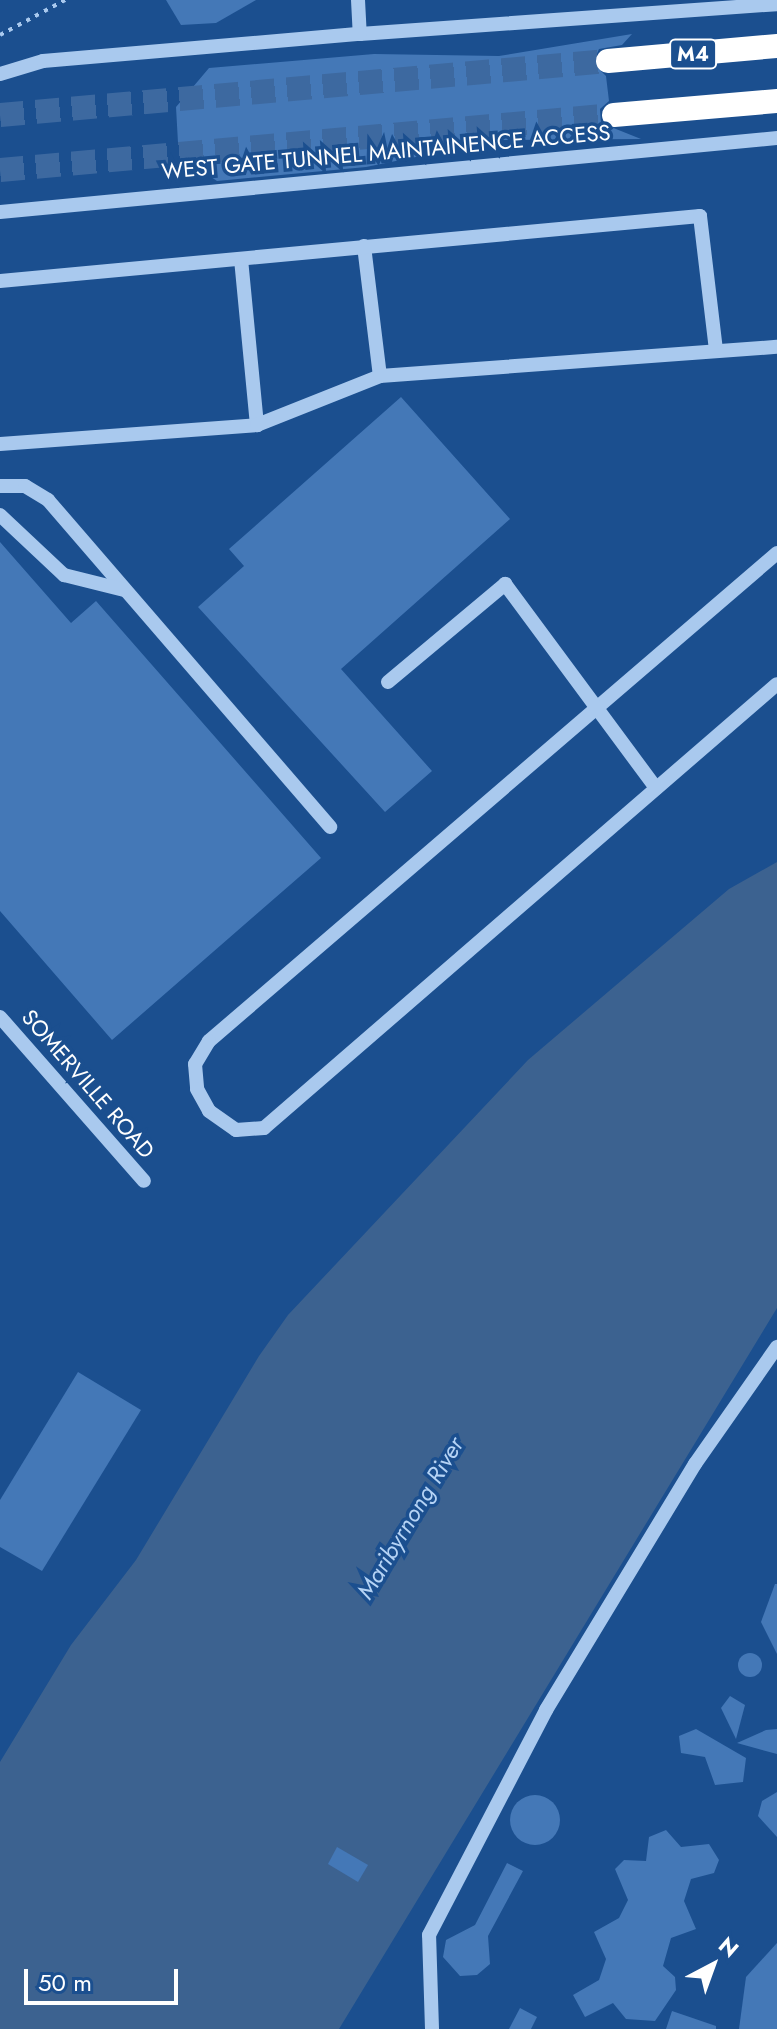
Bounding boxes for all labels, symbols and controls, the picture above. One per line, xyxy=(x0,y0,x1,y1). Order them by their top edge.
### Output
road number: M4 xyxy=(669,38,717,70)
street label: WEST GATE TUNNEL MAINTAINENCE ACCESS xyxy=(160,119,612,185)
street label: SOMERVILLE ROAD xyxy=(16,1004,160,1164)
water label: Maribyrnong River xyxy=(350,1432,470,1604)
north arrow xyxy=(673,1925,753,2005)
text: N xyxy=(712,1929,746,1965)
scale bar xyxy=(28,1953,182,2003)
text: 50 m xyxy=(38,1965,92,2000)

